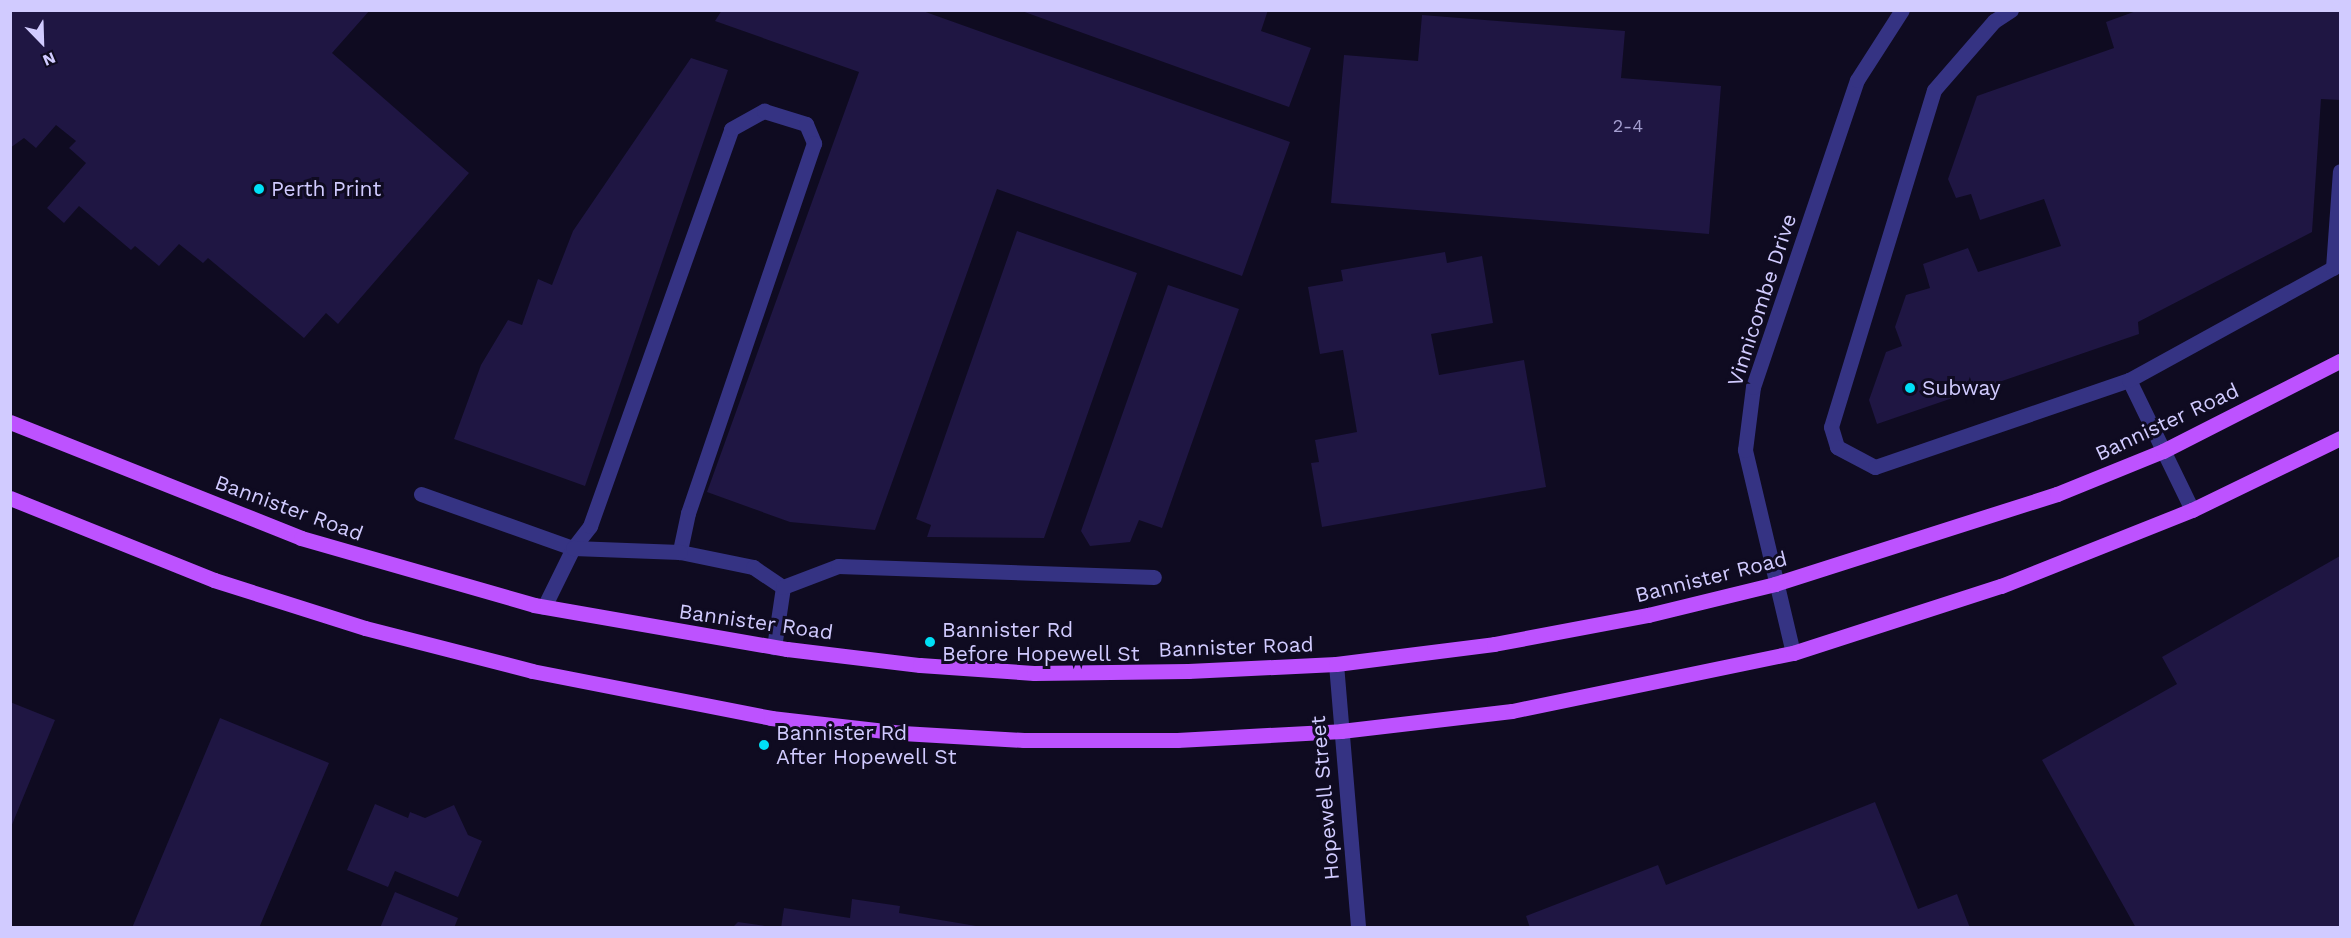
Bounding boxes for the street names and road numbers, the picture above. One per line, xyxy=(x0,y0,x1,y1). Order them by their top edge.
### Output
street label: Vinnicombe Drive xyxy=(1722,211,1802,389)
street label: Bannister Road xyxy=(2091,378,2243,466)
street label: Bannister Road xyxy=(211,469,367,547)
street label: Bannister Road xyxy=(1632,546,1790,608)
street label: Bannister Road xyxy=(677,599,835,645)
street label: Bannister Road xyxy=(1158,632,1314,662)
street label: Hopewell Street xyxy=(1305,714,1345,882)

